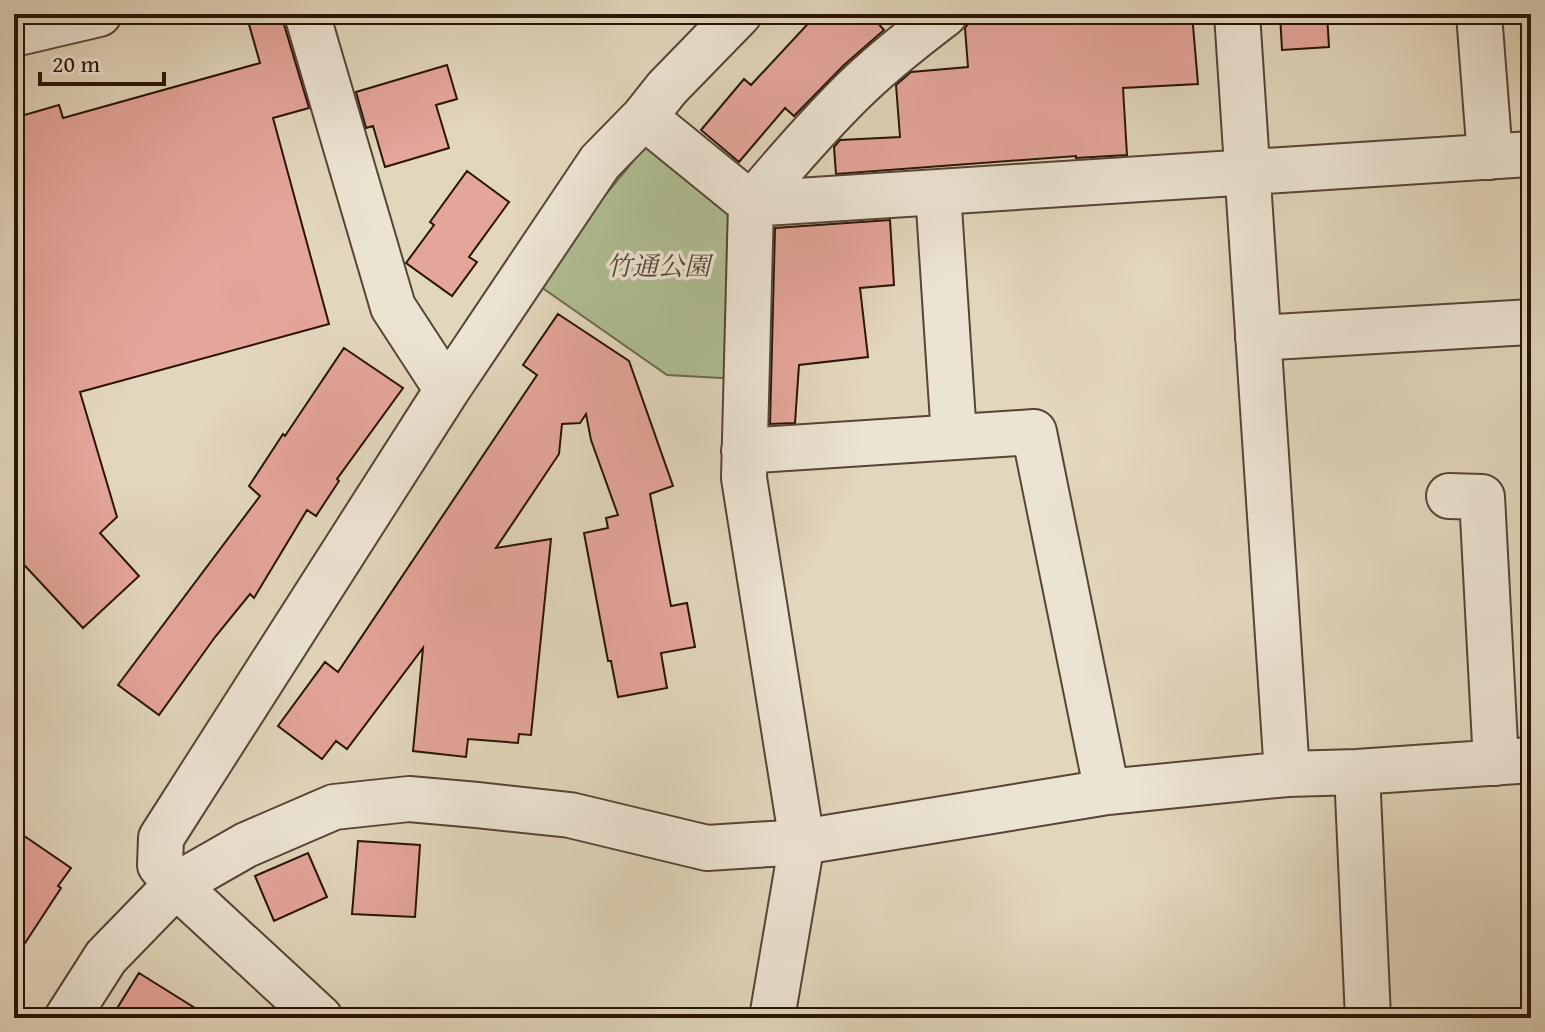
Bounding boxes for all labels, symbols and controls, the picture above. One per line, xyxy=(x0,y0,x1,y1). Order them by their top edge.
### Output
scale bar xyxy=(40,36,164,86)
text: 20 m xyxy=(52,46,100,81)
park label: 竹通公園 xyxy=(606,246,714,285)

